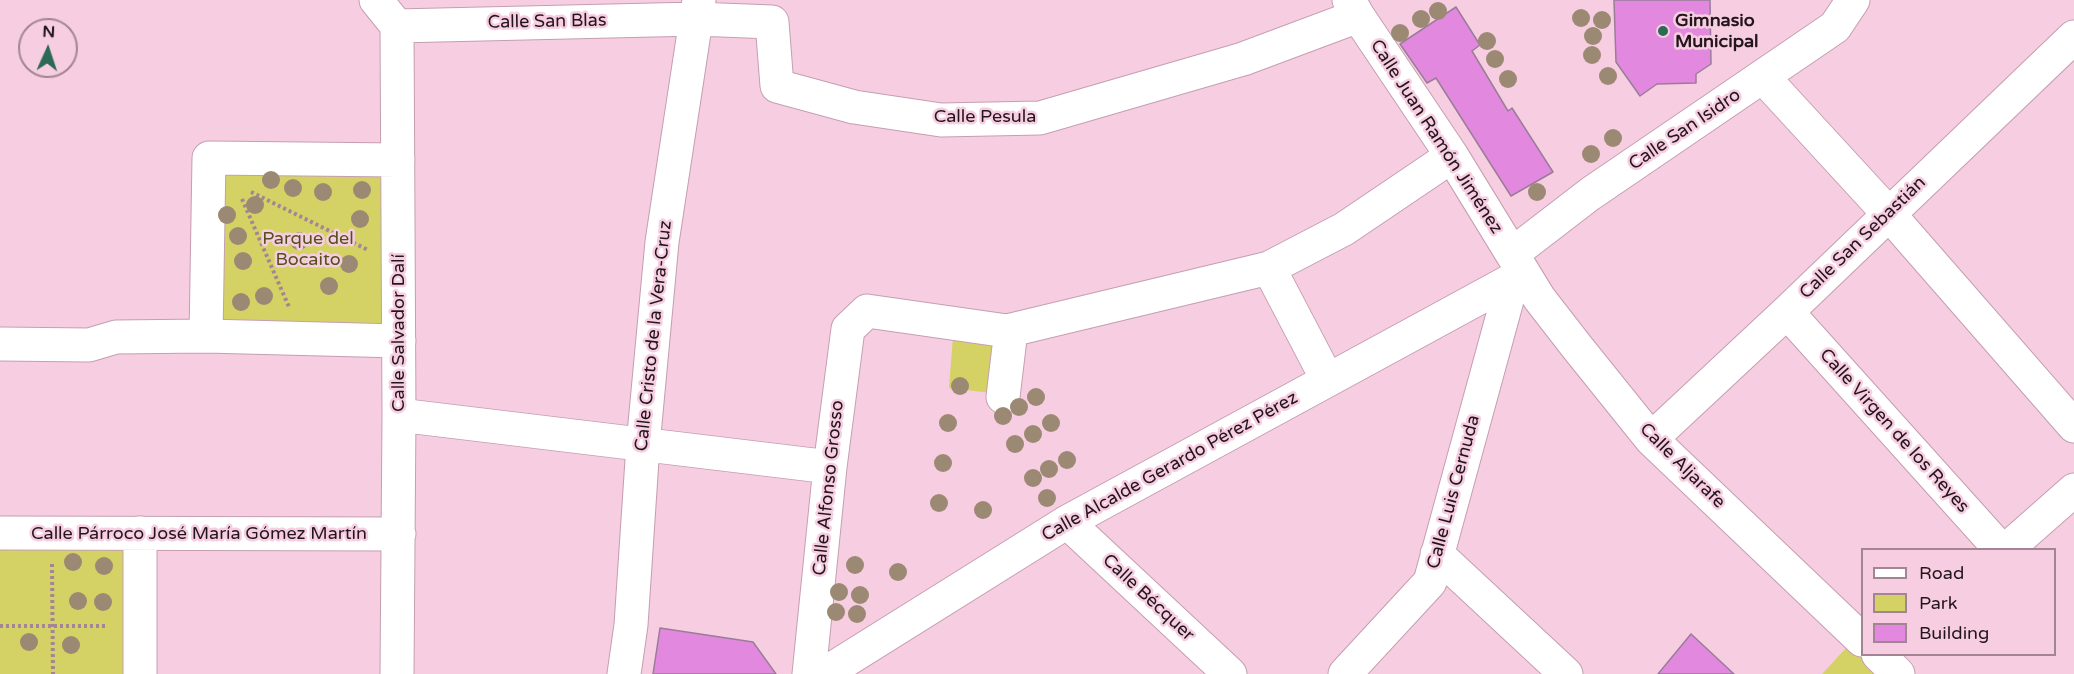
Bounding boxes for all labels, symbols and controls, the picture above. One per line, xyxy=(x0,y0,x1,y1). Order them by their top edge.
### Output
street label: Calle San Blas xyxy=(487,10,607,34)
place label: Gimnasio Municipal xyxy=(1675,10,1759,52)
north arrow xyxy=(18,18,78,78)
text: N xyxy=(42,22,56,42)
marker: Gimnasio Municipal xyxy=(1656,24,1670,38)
street label: Calle Juan Ramón Jiménez xyxy=(1365,36,1507,238)
street label: Calle San Isidro xyxy=(1625,85,1745,175)
street label: Calle Pesula xyxy=(934,106,1036,128)
street label: Calle San Sebastián xyxy=(1795,172,1931,304)
street label: Calle Cristo de la Vera-Cruz xyxy=(631,220,677,452)
park label: Parque del Bocaito xyxy=(262,228,354,270)
street label: Calle Salvador Dalí xyxy=(388,254,410,412)
street label: Calle Virgen de los Reyes xyxy=(1815,345,1973,517)
street label: Calle Alcalde Gerardo Pérez Pérez xyxy=(1038,387,1302,547)
street label: Calle Alfonso Grosso xyxy=(809,399,849,577)
street label: Calle Luis Cernuda xyxy=(1423,413,1485,571)
street label: Calle Aljarafe xyxy=(1635,419,1729,513)
street label: Calle Párroco José María Gómez Martín xyxy=(31,523,367,545)
legend xyxy=(1861,548,2056,656)
street label: Calle Bécquer xyxy=(1098,550,1198,646)
text: Road xyxy=(1919,562,1964,584)
text: Park xyxy=(1919,592,1957,614)
text: Building xyxy=(1919,622,1989,644)

